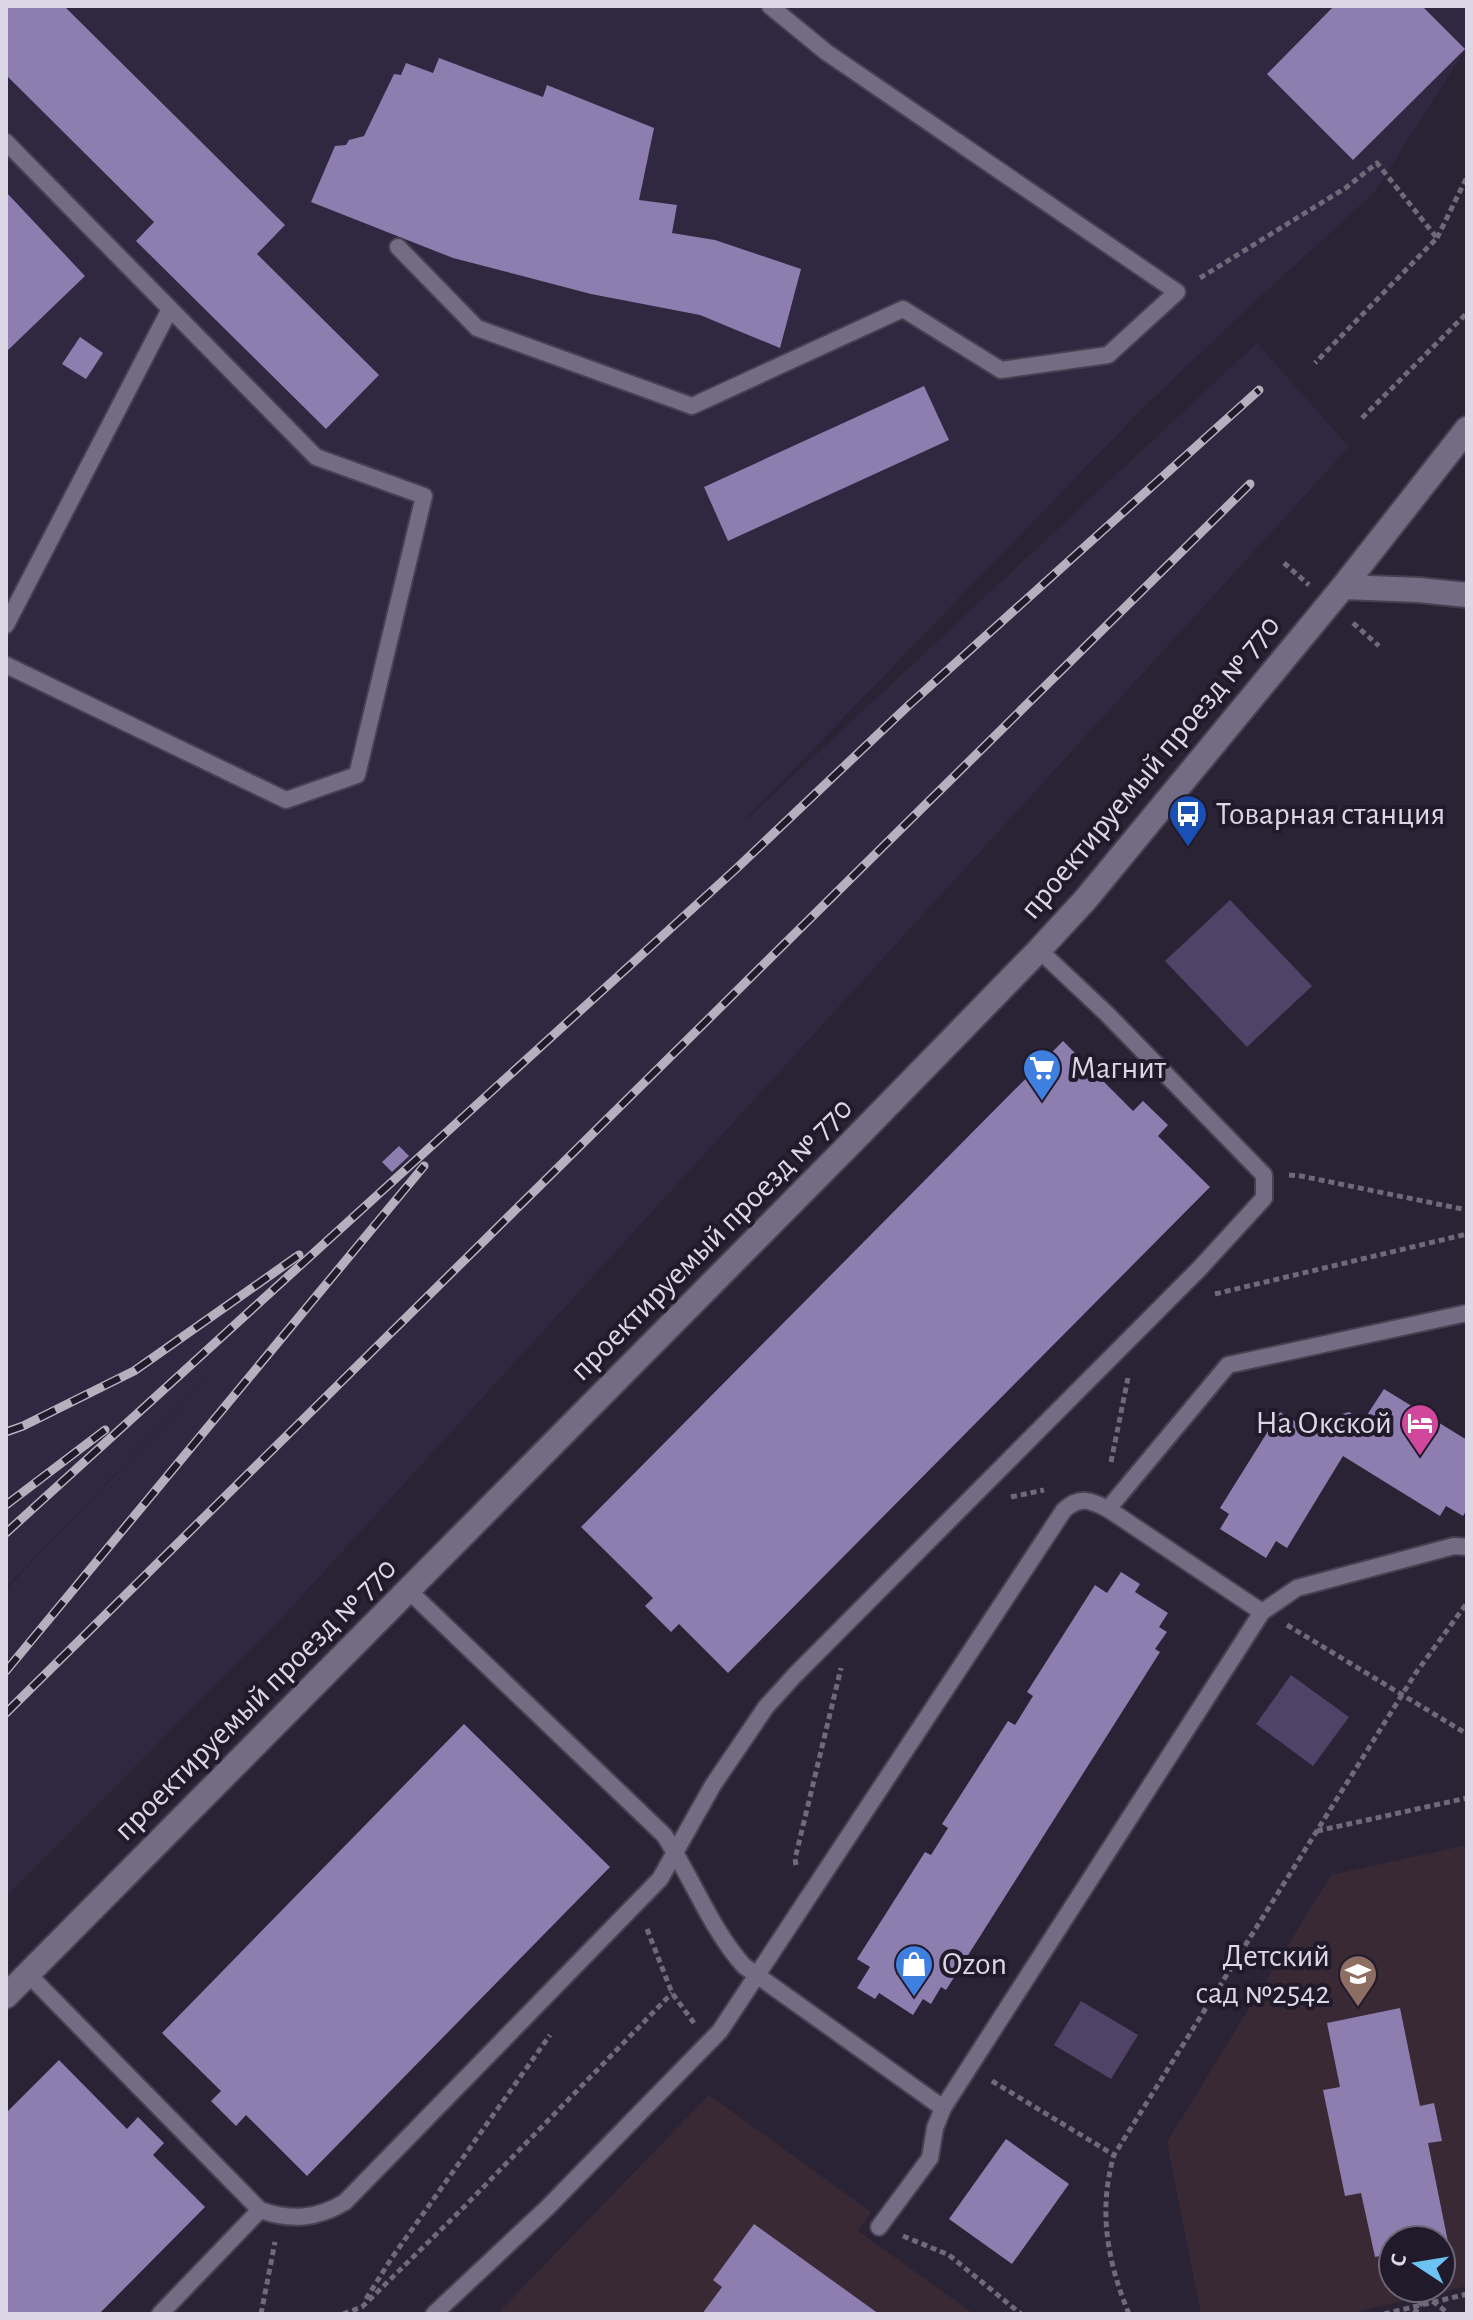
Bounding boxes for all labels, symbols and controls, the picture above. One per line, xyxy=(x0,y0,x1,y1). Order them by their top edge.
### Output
street label: проектируемый проезд № 770 xyxy=(1014,609,1286,925)
bus stop icon: Товарная станция xyxy=(1167,793,1209,848)
place label: Товарная станция xyxy=(1216,798,1445,830)
supermarket icon: Магнит xyxy=(1021,1047,1063,1102)
place label: Магнит xyxy=(1070,1052,1167,1084)
street label: проектируемый проезд № 770 xyxy=(563,1091,859,1387)
hotel icon: На Окской xyxy=(1399,1402,1441,1457)
place label: На Окской xyxy=(1255,1407,1392,1439)
street label: проектируемый проезд № 770 xyxy=(107,1551,403,1847)
place label: Детский сад №2542 xyxy=(1195,1940,1330,2009)
shop icon: Ozon xyxy=(893,1943,935,1998)
place label: Ozon xyxy=(942,1948,1007,1980)
school or university icon: Детский сад №2542 xyxy=(1337,1953,1379,2008)
north arrow xyxy=(1377,2224,1457,2304)
text: С xyxy=(1386,2252,1410,2268)

